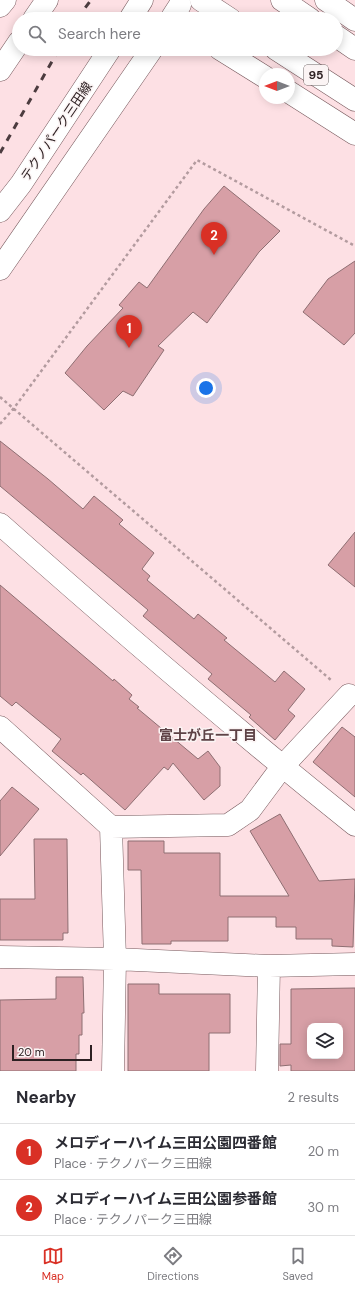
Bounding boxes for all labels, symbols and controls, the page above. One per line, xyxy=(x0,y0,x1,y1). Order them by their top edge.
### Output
search box xyxy=(12,12,343,56)
icon: search xyxy=(26,23,48,45)
text: Search here xyxy=(58,24,141,44)
road number: 95 xyxy=(304,65,328,85)
north arrow xyxy=(259,68,295,104)
street label: テクノパーク三田線 xyxy=(17,78,96,184)
pin: 2 xyxy=(201,222,227,255)
pin: 1 xyxy=(116,315,142,348)
your location xyxy=(196,378,216,398)
district label: 富士が丘一丁目 xyxy=(159,726,257,744)
map controls xyxy=(307,1023,343,1059)
button: layers xyxy=(307,1023,343,1059)
scale bar xyxy=(12,1043,92,1062)
text: 20 m xyxy=(18,1045,44,1059)
text: Nearby xyxy=(16,1086,76,1108)
text: 2 results xyxy=(288,1089,339,1106)
text: メロディーハイム三田公園四番館 xyxy=(54,1133,277,1153)
text: 1 xyxy=(27,1143,31,1160)
text: 20 m xyxy=(308,1143,339,1160)
text: Place · テクノパーク三田線 xyxy=(54,1155,212,1172)
text: メロディーハイム三田公園参番館 xyxy=(54,1189,277,1209)
text: 2 xyxy=(25,1199,33,1216)
text: 30 m xyxy=(307,1199,339,1216)
text: Place · テクノパーク三田線 xyxy=(54,1211,212,1228)
tab: Map xyxy=(42,1245,64,1283)
tab: Directions xyxy=(147,1245,199,1283)
tab: Saved xyxy=(282,1245,313,1283)

